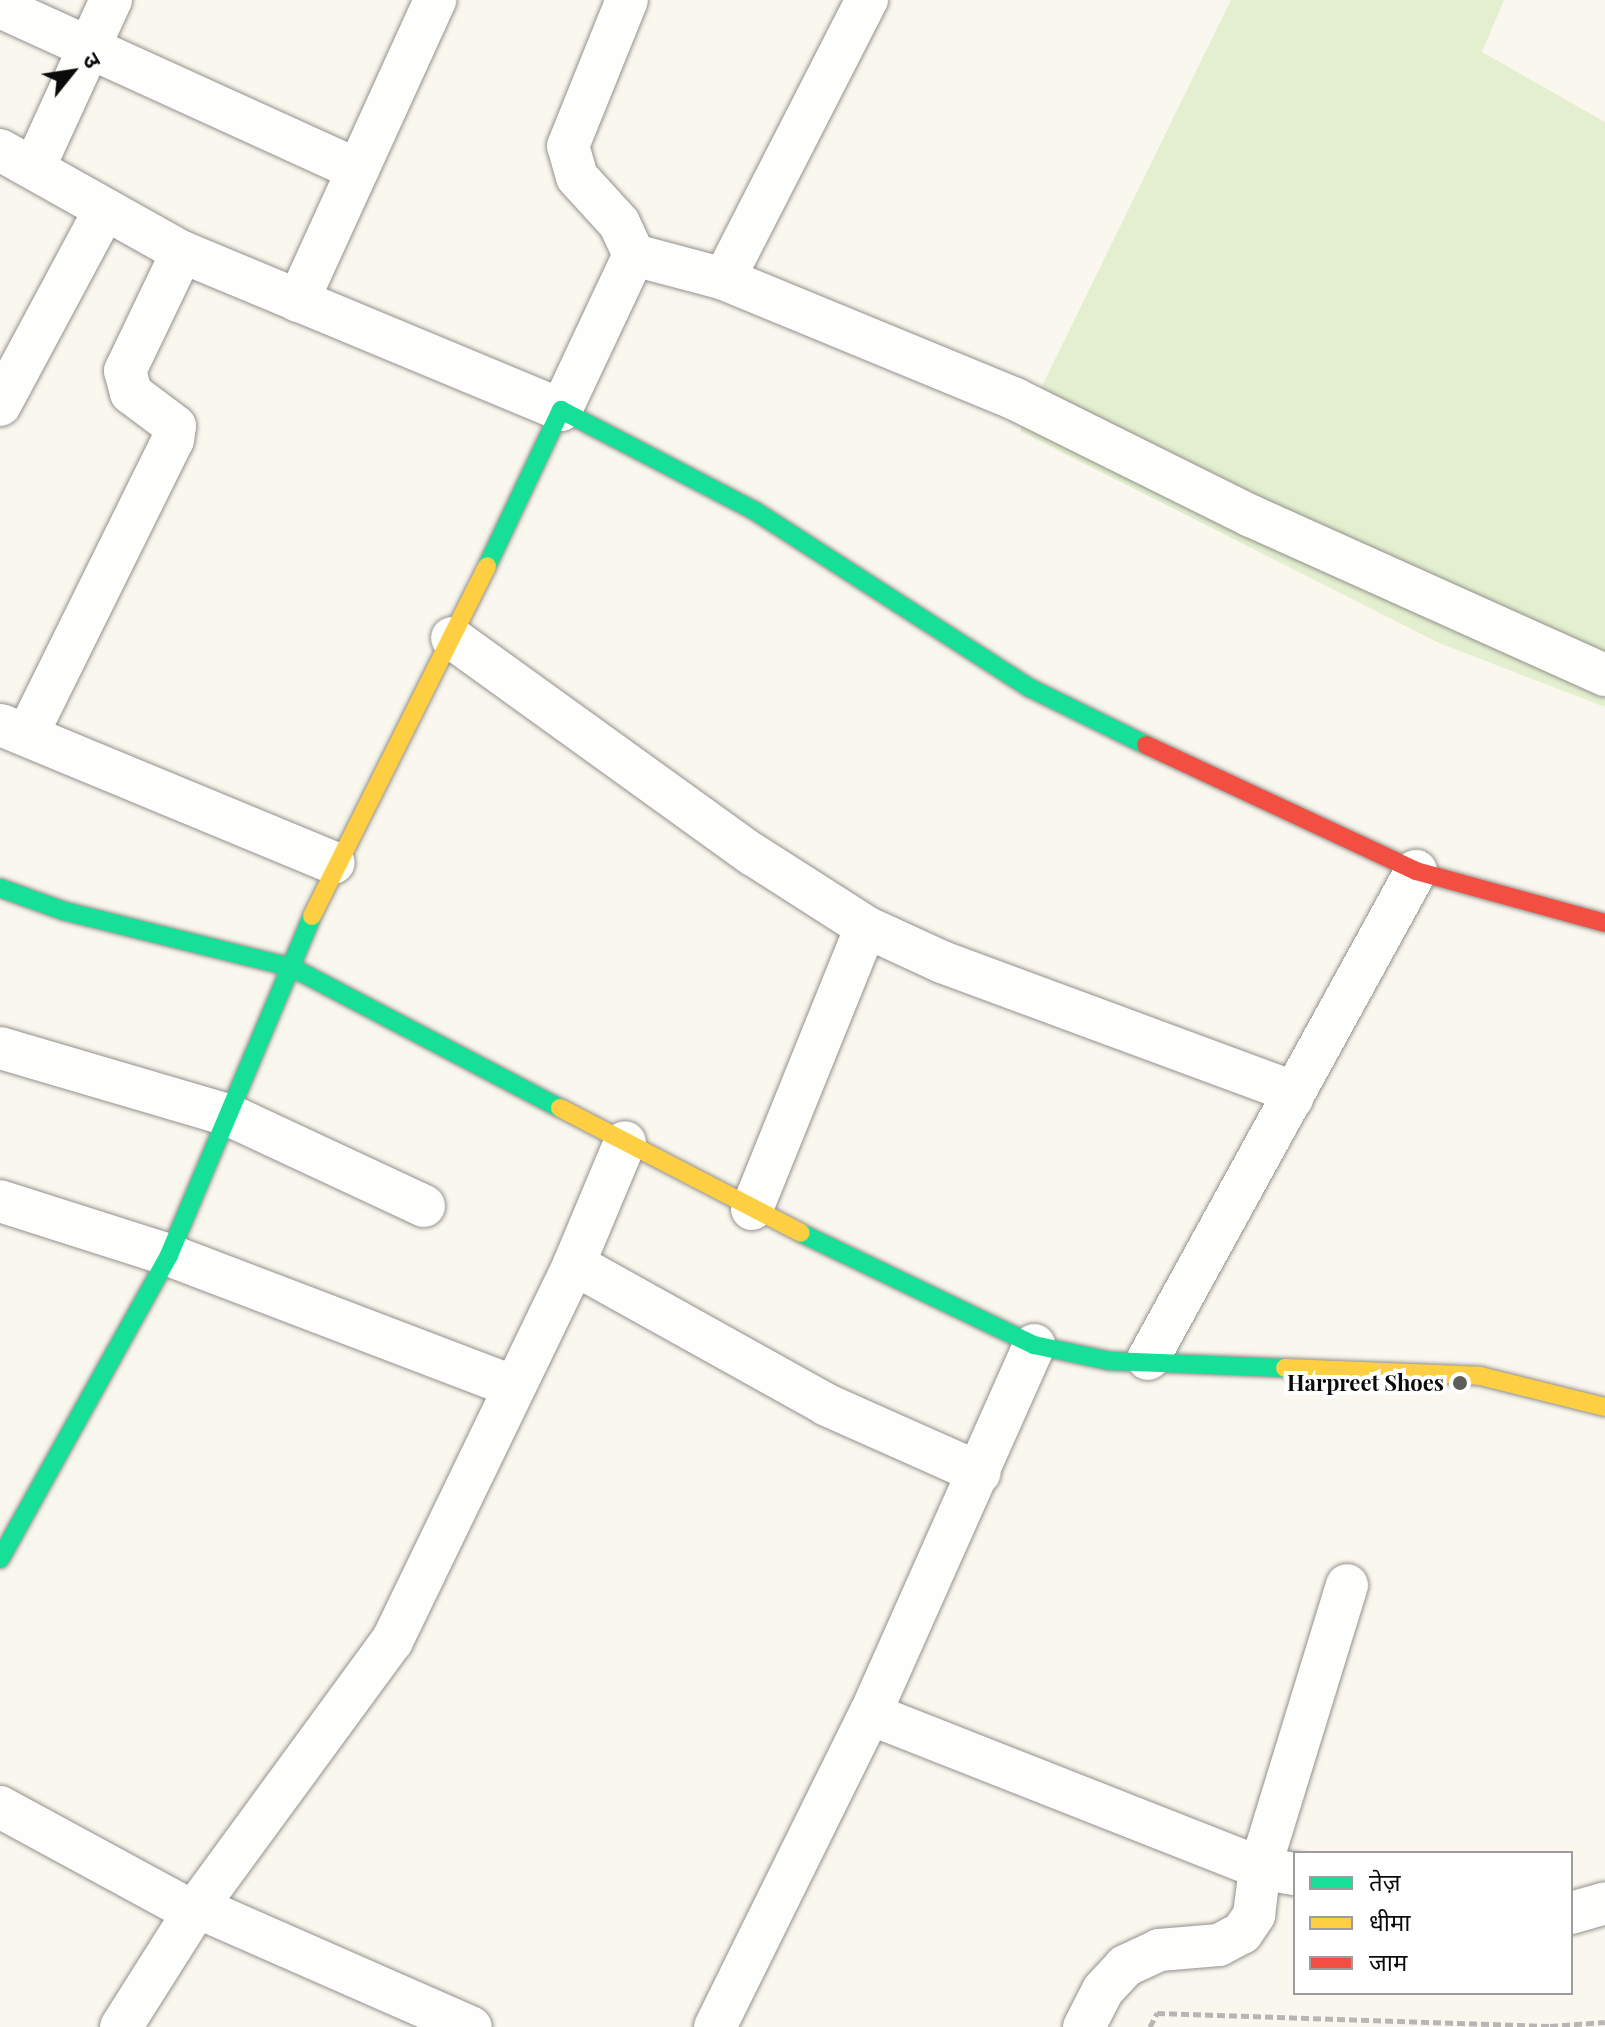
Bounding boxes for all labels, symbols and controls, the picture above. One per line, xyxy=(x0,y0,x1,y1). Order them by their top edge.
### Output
north arrow xyxy=(32,32,112,112)
text: उ xyxy=(77,47,109,73)
place label: Harpreet Shoes xyxy=(1287,1370,1444,1396)
marker: Harpreet Shoes xyxy=(1451,1374,1469,1392)
legend xyxy=(1293,1851,1573,1995)
text: तेज़ xyxy=(1369,1865,1401,1897)
text: धीमा xyxy=(1369,1905,1411,1937)
text: जाम xyxy=(1369,1945,1407,1977)

